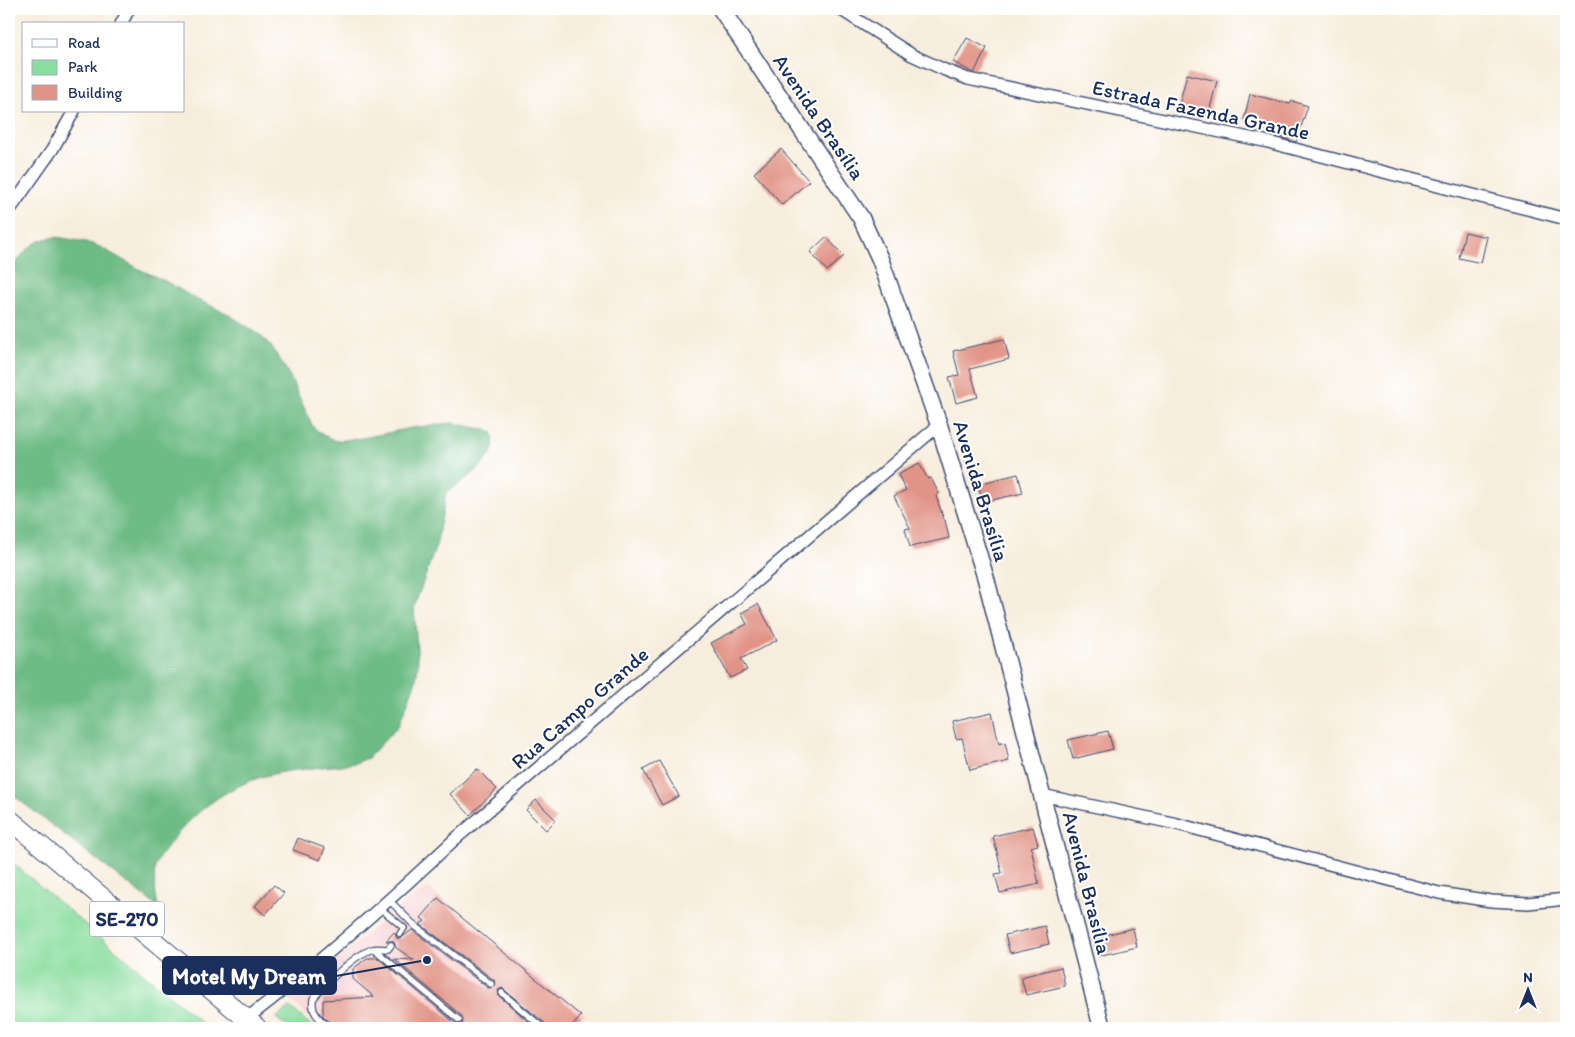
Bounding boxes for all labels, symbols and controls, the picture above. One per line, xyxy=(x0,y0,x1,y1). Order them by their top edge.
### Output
legend xyxy=(22,22,185,112)
text: Road xyxy=(68,34,101,52)
street label: Avenida Brasília xyxy=(768,49,871,184)
text: Park xyxy=(68,58,98,76)
street label: Estrada Fazenda Grande xyxy=(1090,74,1312,145)
text: Building xyxy=(68,84,122,102)
street label: Avenida Brasília xyxy=(948,417,1015,565)
street label: Rua Campo Grande xyxy=(506,641,653,774)
street label: Avenida Brasília xyxy=(1058,809,1117,957)
road number: SE-270 xyxy=(90,902,164,936)
callout: Motel My Dream xyxy=(163,957,336,994)
text: Motel My Dream xyxy=(172,963,326,990)
north arrow xyxy=(1502,964,1552,1014)
text: N xyxy=(1523,969,1533,986)

